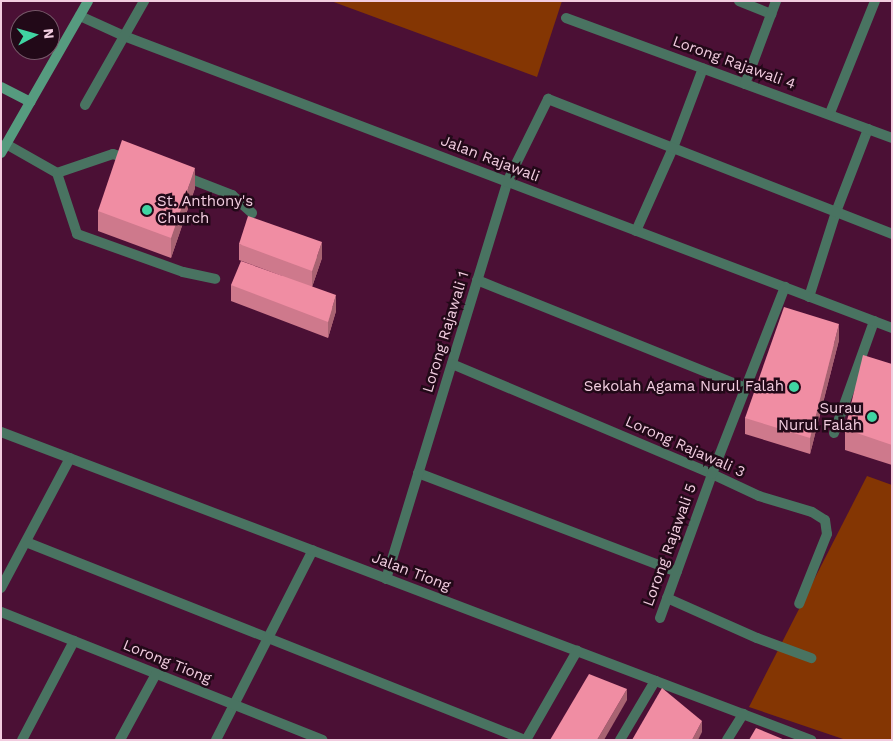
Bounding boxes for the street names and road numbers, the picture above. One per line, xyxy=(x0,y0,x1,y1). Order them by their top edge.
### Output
street label: Lorong Rajawali 4 xyxy=(670,32,798,94)
street label: Jalan Rajawali xyxy=(438,132,542,186)
street label: Lorong Rajawali 1 xyxy=(419,269,473,395)
street label: Lorong Rajawali 3 xyxy=(622,413,748,481)
street label: Lorong Rajawali 5 xyxy=(639,481,701,609)
street label: Jalan Tiong xyxy=(369,549,453,595)
street label: Lorong Tiong xyxy=(120,636,214,688)

